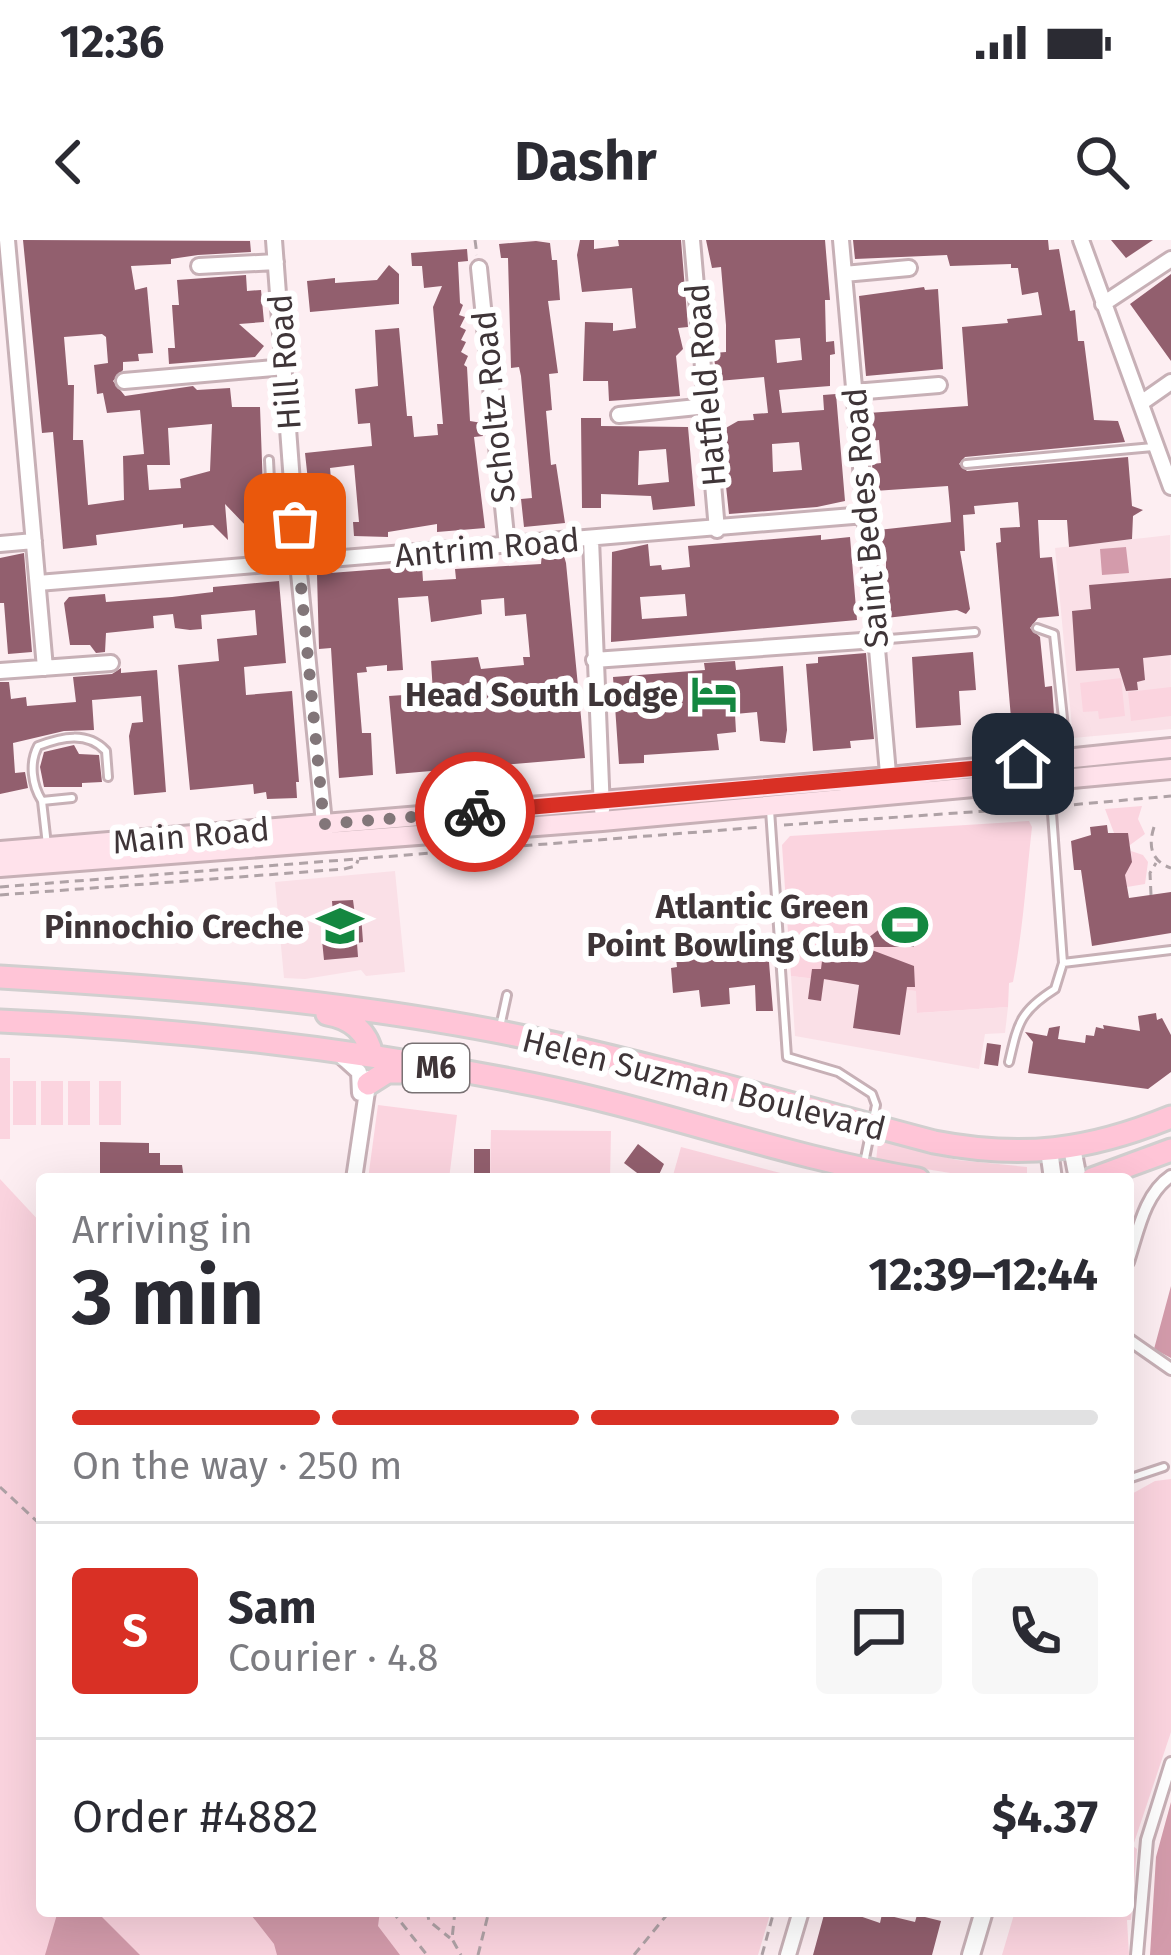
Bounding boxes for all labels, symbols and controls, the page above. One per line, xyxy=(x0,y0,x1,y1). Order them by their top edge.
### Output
text: 12:36 xyxy=(60,15,164,69)
icon: back xyxy=(36,129,102,195)
icon: search xyxy=(1069,129,1135,195)
text: Dashr xyxy=(514,130,657,194)
street label: Hatfield Road xyxy=(677,282,735,488)
street label: Hill Road xyxy=(260,293,310,431)
street label: Scholtz Road xyxy=(464,309,524,505)
street label: Saint Bedes Road xyxy=(835,386,897,650)
pin xyxy=(244,473,346,575)
icon: bag xyxy=(262,491,328,557)
street label: Antrim Road xyxy=(393,520,581,576)
hotel icon: Head South Lodge xyxy=(689,669,739,719)
place label: Head South Lodge xyxy=(405,675,678,715)
pin xyxy=(972,713,1074,815)
icon: home xyxy=(990,731,1056,797)
courier xyxy=(415,752,535,872)
icon: bike xyxy=(442,779,508,845)
street label: Main Road xyxy=(111,809,271,863)
place label: Atlantic Green Point Bowling Club xyxy=(586,887,869,965)
sports icon: Atlantic Green Point Bowling Club xyxy=(880,900,930,950)
school or university icon: Pinnochio Creche xyxy=(315,901,365,951)
place label: Pinnochio Creche xyxy=(44,907,304,947)
street label: Helen Suzman Boulevard xyxy=(518,1020,890,1149)
road number: M6 xyxy=(403,1044,469,1092)
text: Arriving in xyxy=(72,1207,253,1253)
text: 12:39–12:44 xyxy=(868,1248,1098,1302)
text: 3 min xyxy=(72,1251,264,1345)
text: On the way · 250 m xyxy=(72,1443,402,1489)
button: chat xyxy=(816,1568,942,1694)
button: phone xyxy=(972,1568,1098,1694)
text: Sam xyxy=(228,1581,316,1635)
text: S xyxy=(122,1604,148,1658)
text: Courier · 4.8 xyxy=(228,1635,439,1681)
text: Order #4882 xyxy=(72,1790,319,1844)
text: $4.37 xyxy=(992,1790,1098,1844)

